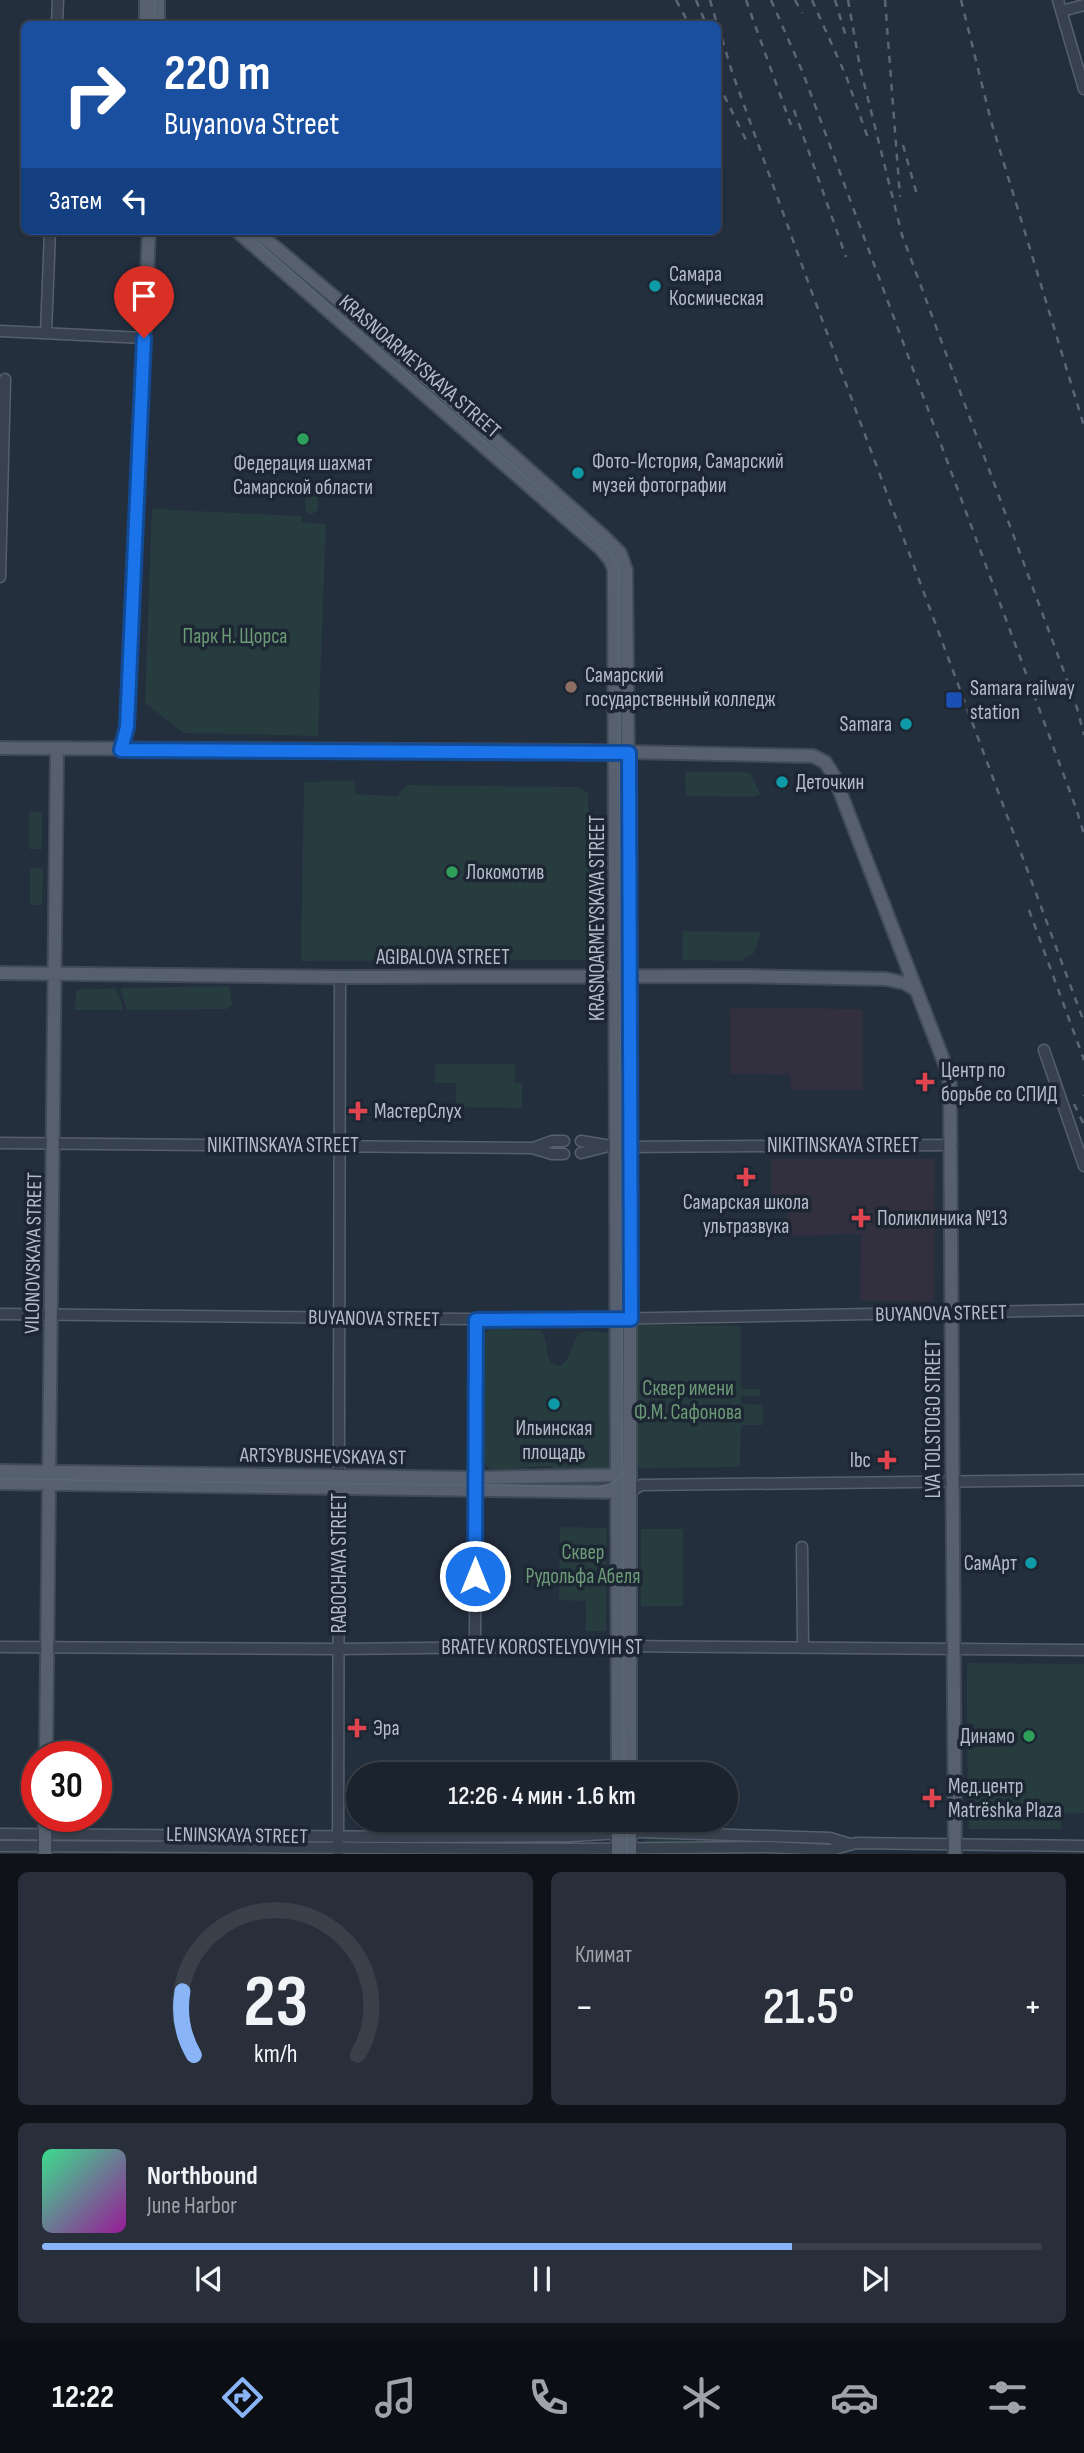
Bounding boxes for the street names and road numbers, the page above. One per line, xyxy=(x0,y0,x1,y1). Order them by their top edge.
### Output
street label: KRASNOARMEYSKAYA STREET xyxy=(334,289,506,444)
street label: KRASNOARMEYSKAYA STREET xyxy=(585,815,610,1021)
street label: AGIBALOVA STREET xyxy=(375,945,510,970)
street label: NIKITINSKAYA STREET xyxy=(207,1133,359,1158)
street label: NIKITINSKAYA STREET xyxy=(767,1133,919,1158)
street label: VILONOVSKAYA STREET xyxy=(20,1172,47,1334)
street label: BUYANOVA STREET xyxy=(875,1300,1007,1327)
street label: BUYANOVA STREET xyxy=(308,1305,440,1332)
street label: LVA TOLSTOGO STREET xyxy=(921,1339,946,1498)
street label: ARTSYBUSHEVSKAYA ST xyxy=(239,1443,407,1470)
street label: RABOCHAYA STREET xyxy=(327,1492,352,1633)
street label: BRATEV KOROSTELYOVYIH ST xyxy=(441,1635,643,1660)
street label: LENINSKAYA STREET xyxy=(166,1822,309,1849)

